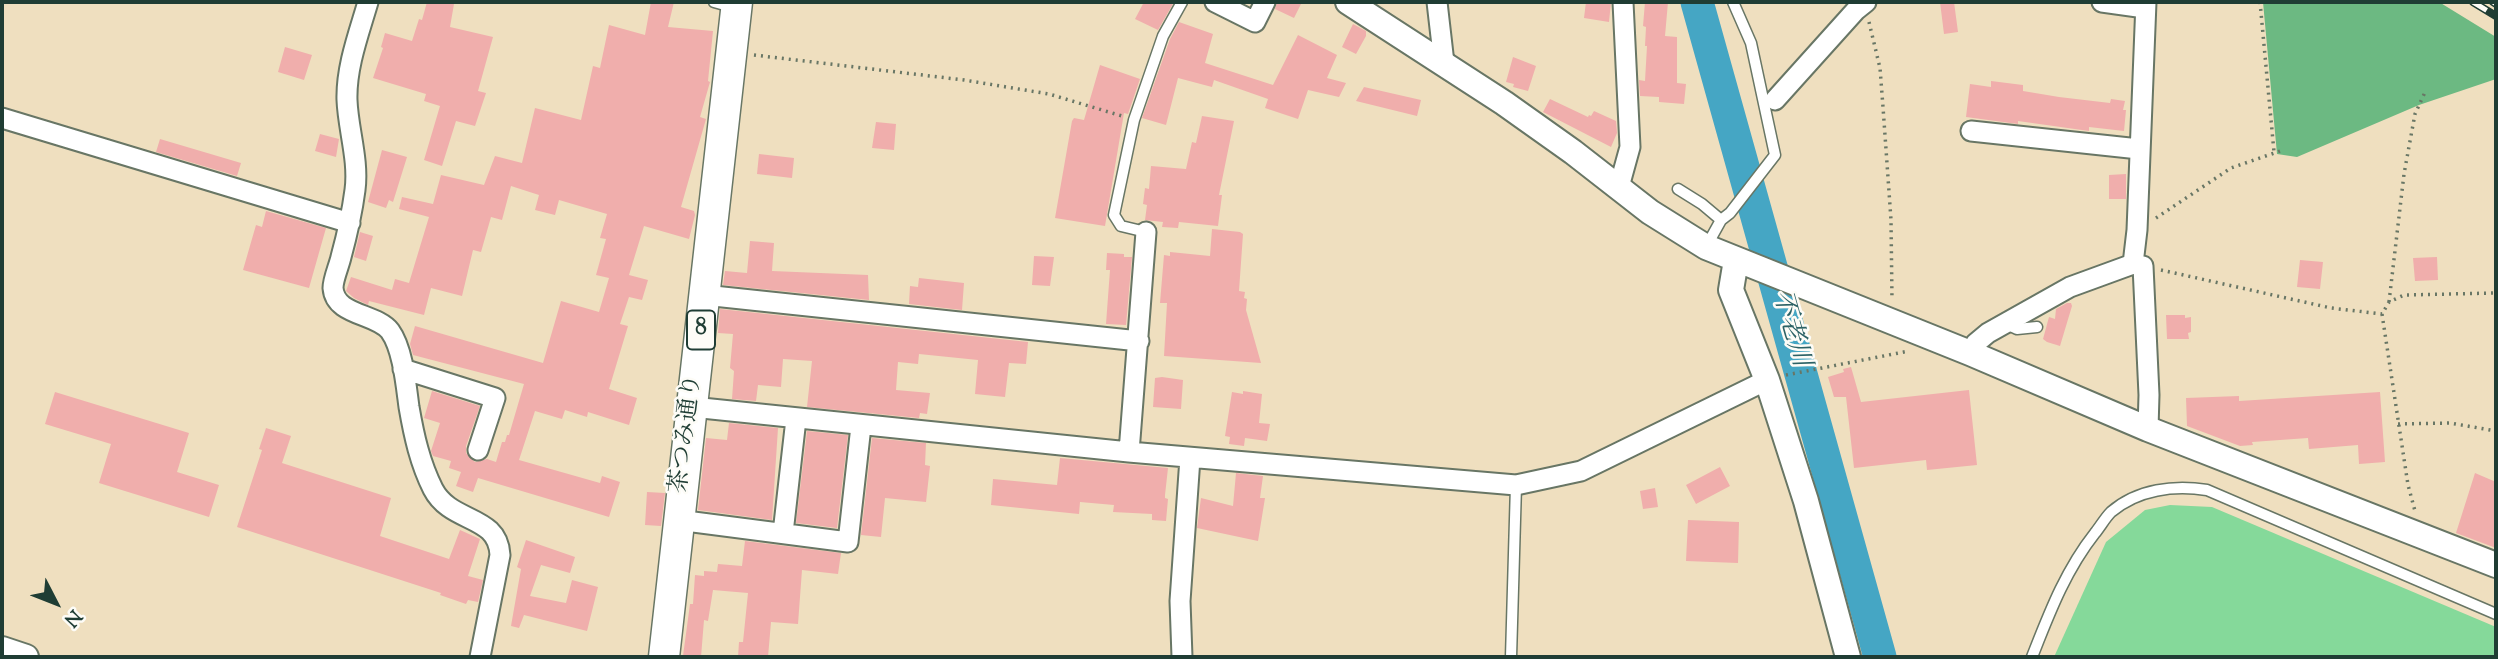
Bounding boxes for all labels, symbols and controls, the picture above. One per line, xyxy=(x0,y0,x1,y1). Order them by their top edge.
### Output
water label: 不老川 xyxy=(1763,287,1815,371)
road number: 8 xyxy=(687,310,715,350)
street label: 茶つみ通り xyxy=(666,373,710,495)
north arrow xyxy=(21,568,91,638)
text: N xyxy=(57,603,87,632)

